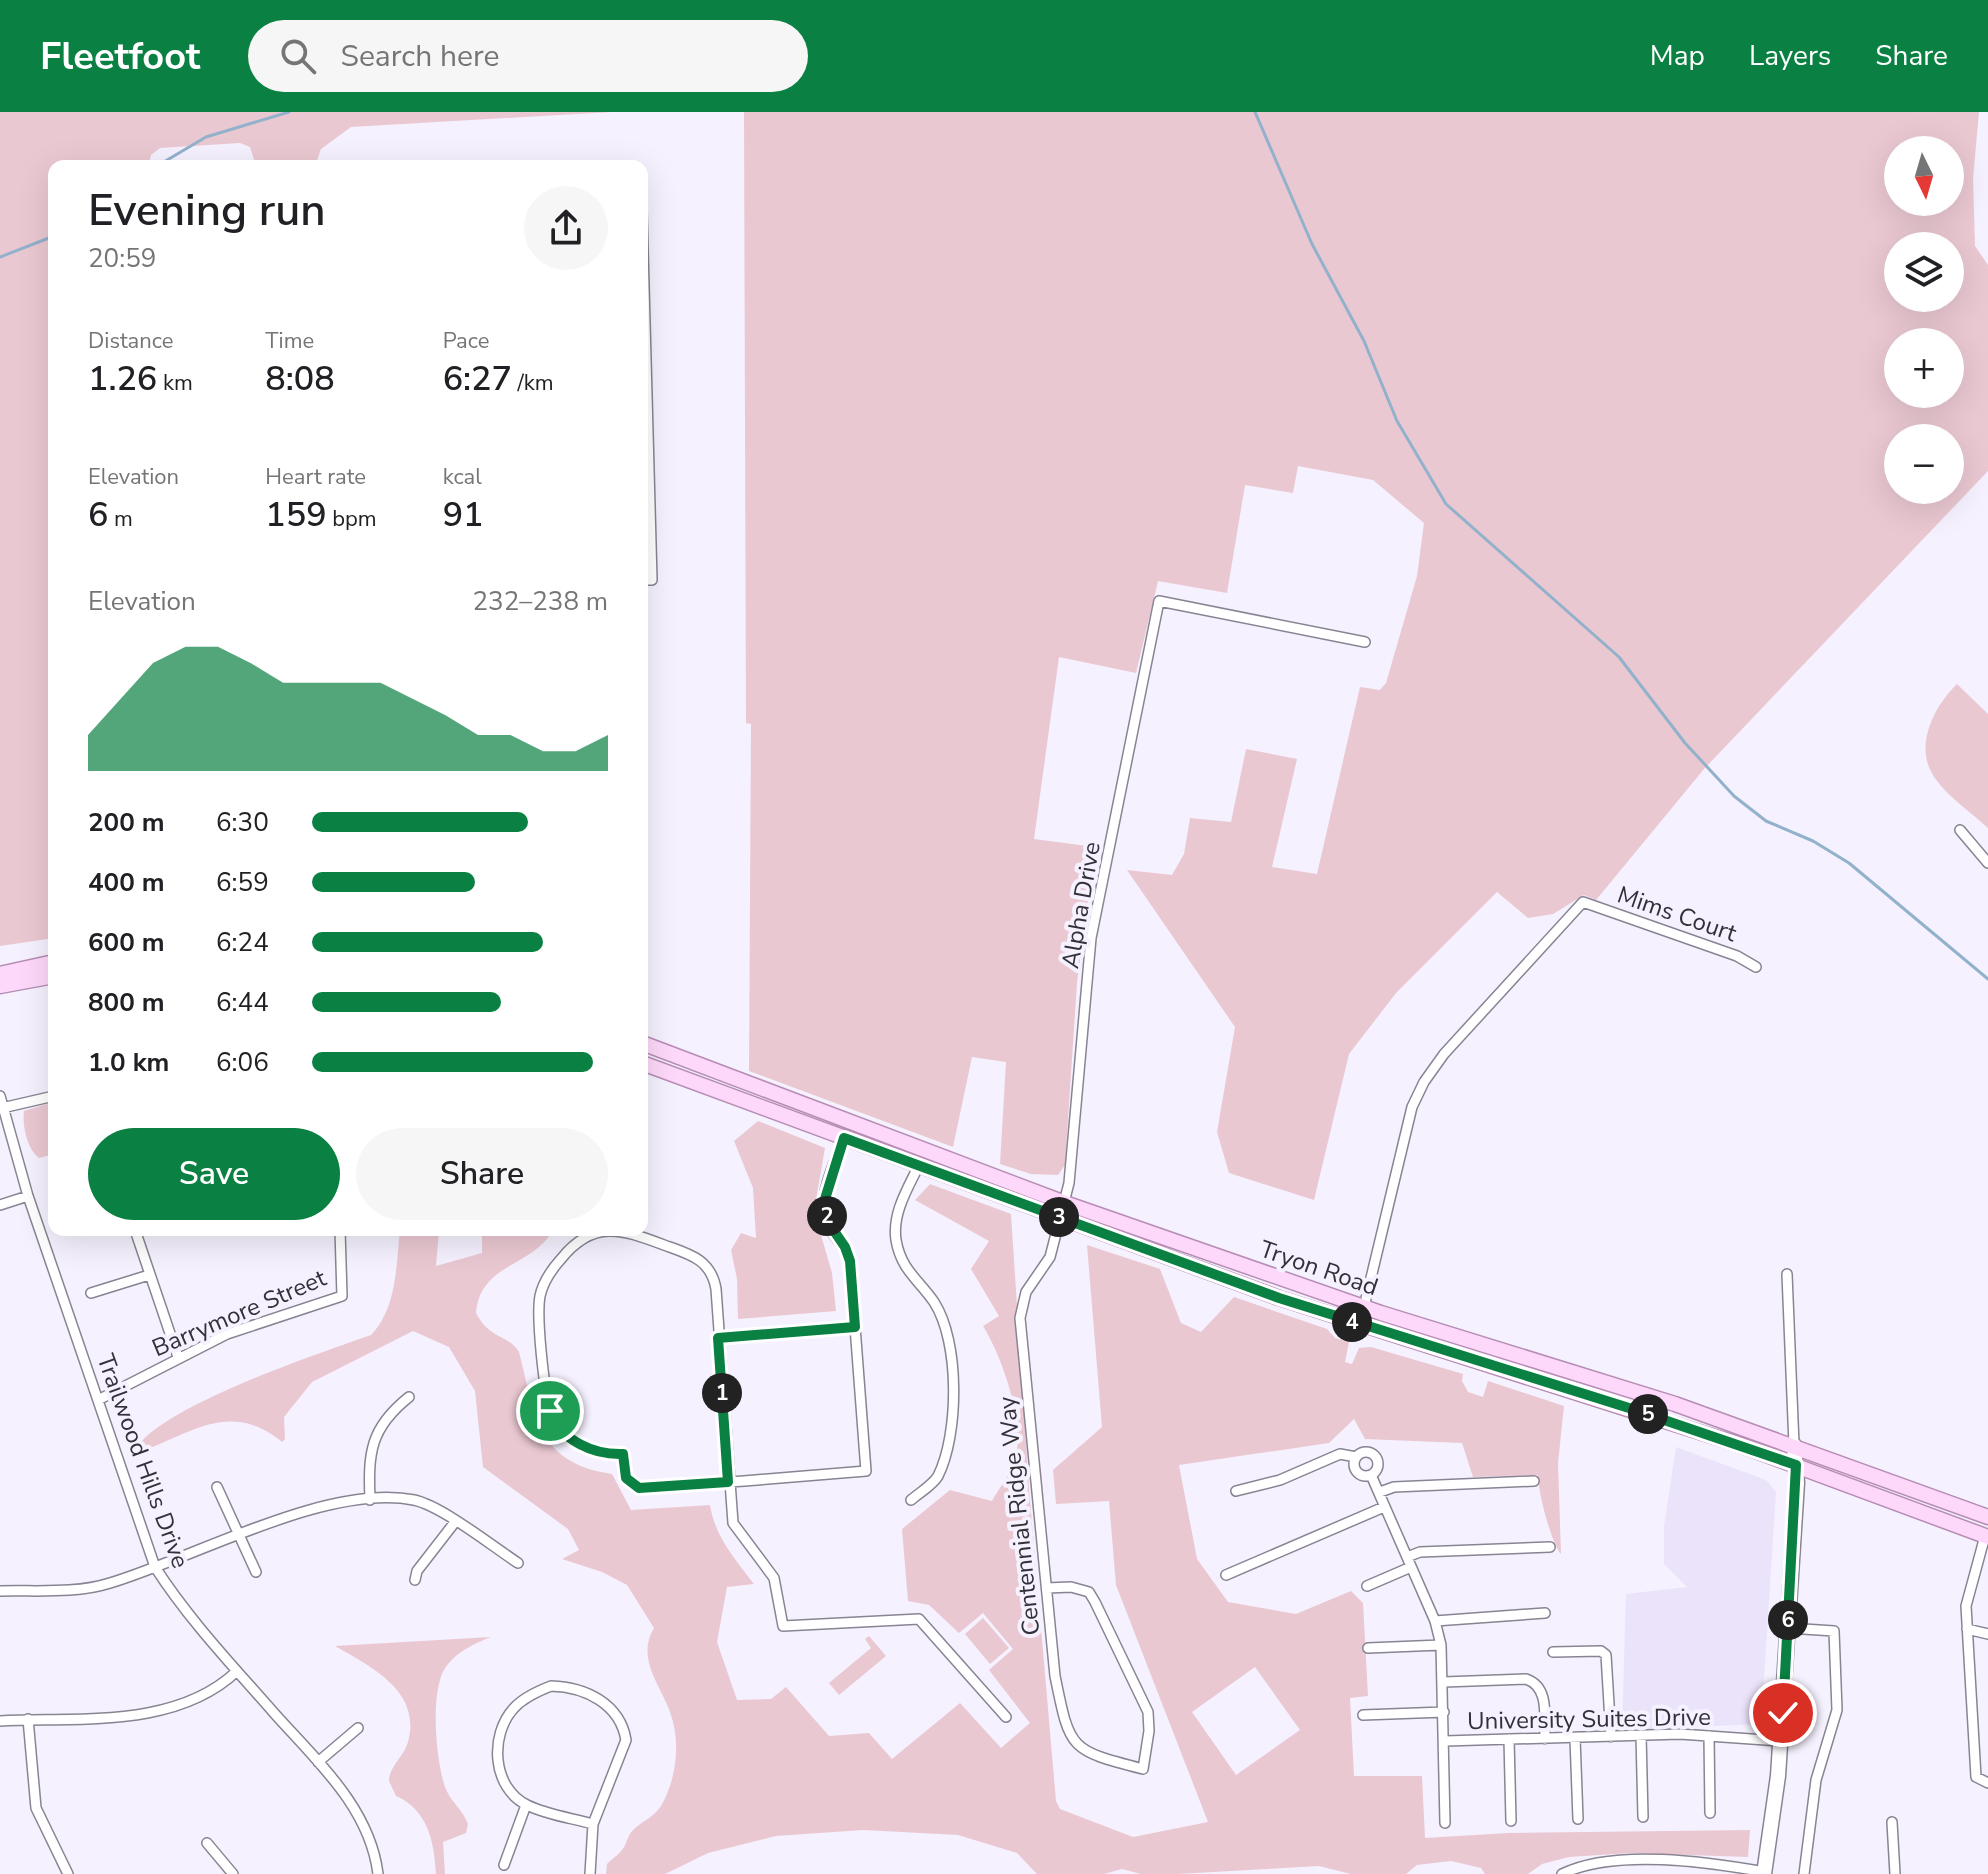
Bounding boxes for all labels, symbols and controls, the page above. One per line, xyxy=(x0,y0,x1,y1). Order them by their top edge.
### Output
search box xyxy=(248,20,808,92)
text: Fleetfoot xyxy=(40,31,200,82)
icon: search xyxy=(276,34,320,78)
text: Search here xyxy=(340,36,499,77)
text: Map xyxy=(1650,37,1705,75)
text: Layers xyxy=(1749,37,1831,75)
text: Share xyxy=(1875,37,1948,75)
north arrow xyxy=(1884,136,1964,216)
map controls xyxy=(1884,136,1964,504)
text: Evening run xyxy=(88,181,326,241)
button: share xyxy=(524,186,608,270)
button: layers xyxy=(1884,232,1964,312)
text: 20:59 xyxy=(88,241,156,276)
text: Distance xyxy=(88,326,173,356)
text: Time xyxy=(265,326,314,356)
text: Pace xyxy=(443,326,489,356)
button: + xyxy=(1884,328,1964,408)
text: 1.26 xyxy=(88,356,157,402)
text: 8:08 xyxy=(265,356,335,402)
text: 6:27 xyxy=(443,356,512,402)
text: km xyxy=(157,368,193,398)
text: /km xyxy=(512,368,554,398)
button: − xyxy=(1884,424,1964,504)
text: Elevation xyxy=(88,462,179,492)
text: Heart rate xyxy=(265,462,366,492)
text: kcal xyxy=(443,462,482,492)
text: 6 xyxy=(88,492,108,538)
text: 159 xyxy=(265,492,327,538)
text: 91 xyxy=(443,492,483,538)
text: m xyxy=(108,504,133,534)
text: bpm xyxy=(327,504,377,534)
text: Elevation xyxy=(88,584,196,619)
text: 232–238 m xyxy=(472,584,608,619)
text: 200 m xyxy=(88,805,165,840)
text: 6:30 xyxy=(216,805,269,840)
street label: Alpha Drive xyxy=(1054,839,1108,971)
text: 400 m xyxy=(88,865,165,900)
text: 6:59 xyxy=(216,865,269,900)
street label: Mims Court xyxy=(1613,879,1741,950)
text: 600 m xyxy=(88,925,165,960)
text: 6:24 xyxy=(216,925,269,960)
text: 800 m xyxy=(88,985,165,1020)
text: 6:44 xyxy=(216,985,269,1020)
text: 1.0 km xyxy=(88,1045,169,1080)
text: 6:06 xyxy=(216,1045,269,1080)
button: Save xyxy=(88,1128,340,1220)
button: Share xyxy=(356,1128,608,1220)
pin: 2 xyxy=(807,1196,847,1236)
pin: 3 xyxy=(1039,1197,1079,1237)
text: 2 xyxy=(820,1201,834,1231)
text: 3 xyxy=(1052,1202,1066,1232)
street label: Tryon Road xyxy=(1256,1233,1382,1303)
street label: Barrymore Street xyxy=(147,1262,331,1364)
pin: 4 xyxy=(1332,1302,1372,1342)
text: 4 xyxy=(1345,1307,1359,1337)
street label: Trailwood Hills Drive xyxy=(89,1350,197,1572)
pin: 1 xyxy=(702,1373,742,1413)
pin xyxy=(516,1377,584,1445)
text: 1 xyxy=(715,1378,729,1408)
icon: arrive xyxy=(528,1389,572,1433)
street label: Centennial Ridge Way xyxy=(990,1394,1047,1637)
pin: 5 xyxy=(1628,1394,1668,1434)
text: 5 xyxy=(1641,1399,1655,1429)
pin: 6 xyxy=(1768,1600,1808,1640)
text: 6 xyxy=(1781,1605,1795,1635)
pin xyxy=(1749,1679,1817,1747)
icon: check xyxy=(1761,1691,1805,1735)
street label: University Suites Drive xyxy=(1467,1701,1711,1737)

